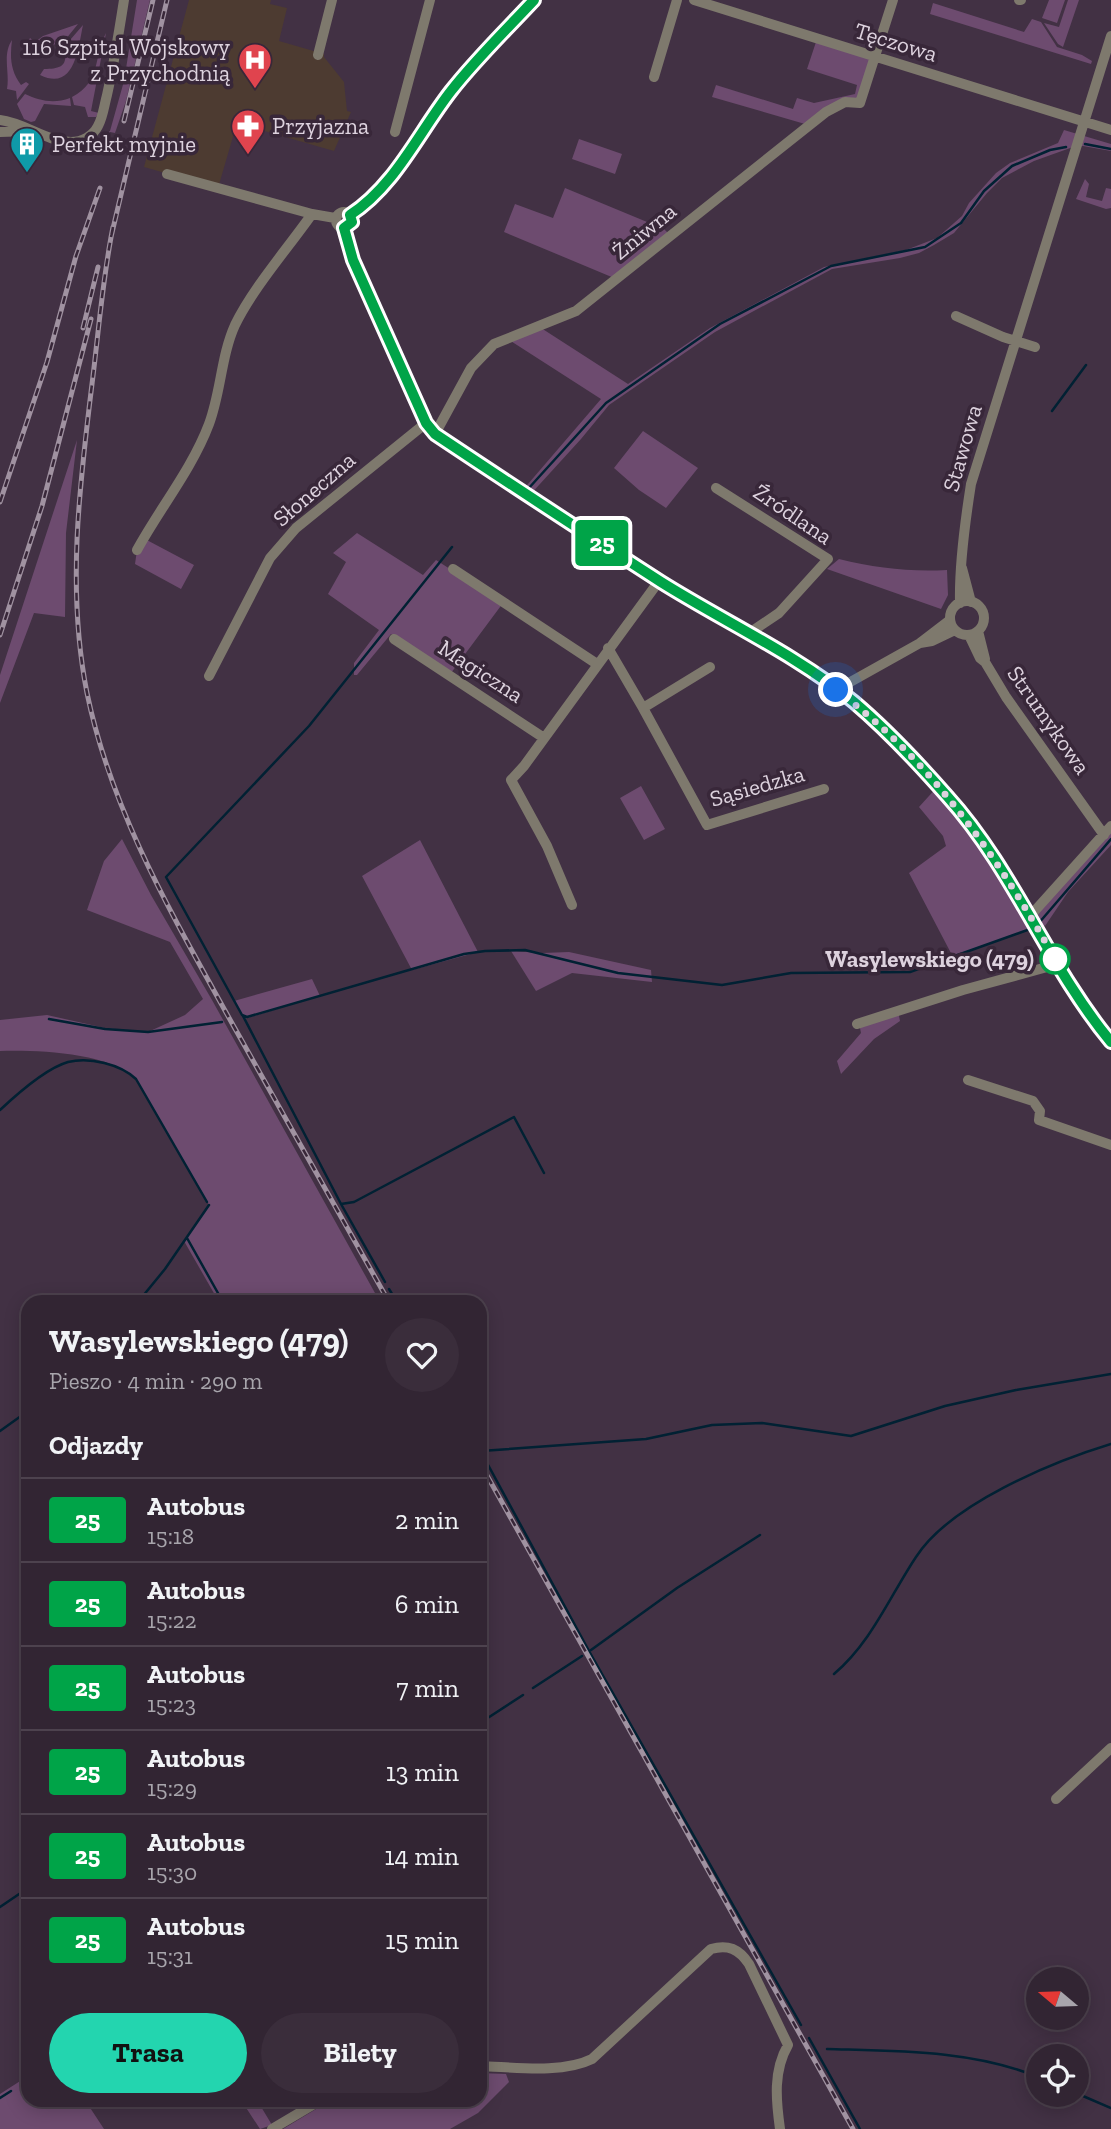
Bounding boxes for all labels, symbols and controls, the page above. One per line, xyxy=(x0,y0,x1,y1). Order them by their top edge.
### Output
street label: Tęczowa xyxy=(851,16,941,68)
place label: 116 Szpital Wojskowy z Przychodnią xyxy=(22,33,231,87)
hospital icon: 116 Szpital Wojskowy z Przychodnią xyxy=(236,41,274,90)
pharmacy icon: Przyjazna xyxy=(229,107,267,156)
place label: Przyjazna xyxy=(272,112,369,140)
building icon: Perfekt myjnie xyxy=(8,125,46,174)
place label: Perfekt myjnie xyxy=(52,130,196,158)
street label: Żniwna xyxy=(606,197,682,265)
street label: Stawowa xyxy=(936,401,988,495)
street label: Słoneczna xyxy=(267,446,361,532)
street label: Źródlana xyxy=(748,478,838,550)
line badge: 25 xyxy=(570,520,634,566)
text: 25 xyxy=(589,528,615,557)
street label: Magiczna xyxy=(433,633,529,709)
street label: Strumykowa xyxy=(1001,660,1097,780)
your location xyxy=(818,672,853,707)
street label: Sąsiedzka xyxy=(706,759,808,813)
marker: Wasylewskiego (479) xyxy=(1040,944,1070,974)
place label: Wasylewskiego (479) xyxy=(825,945,1034,973)
button: heart xyxy=(385,1318,459,1392)
text: Wasylewskiego (479) xyxy=(49,1321,348,1360)
text: Pieszo · 4 min · 290 m xyxy=(49,1367,262,1395)
text: Odjazdy xyxy=(49,1429,143,1461)
text: Autobus xyxy=(147,1490,245,1522)
text: 2 min xyxy=(395,1504,459,1536)
text: 25 xyxy=(75,1505,100,1534)
text: 15:18 xyxy=(147,1522,194,1550)
text: Autobus xyxy=(147,1574,245,1606)
text: 6 min xyxy=(395,1588,459,1620)
text: 25 xyxy=(75,1589,100,1618)
text: 15:22 xyxy=(147,1606,196,1634)
text: Autobus xyxy=(147,1658,245,1690)
text: 7 min xyxy=(396,1672,459,1704)
text: 25 xyxy=(75,1673,100,1702)
text: 15:23 xyxy=(147,1690,196,1718)
text: Autobus xyxy=(147,1742,245,1774)
text: 13 min xyxy=(386,1756,459,1788)
text: 25 xyxy=(75,1757,100,1786)
text: 15:29 xyxy=(147,1774,197,1802)
text: Autobus xyxy=(147,1826,245,1858)
text: 14 min xyxy=(384,1840,459,1872)
text: 25 xyxy=(75,1841,100,1870)
text: 15:30 xyxy=(147,1858,197,1886)
text: Autobus xyxy=(147,1910,245,1942)
text: 15 min xyxy=(385,1924,459,1956)
text: 25 xyxy=(75,1925,100,1954)
text: 15:31 xyxy=(147,1942,193,1970)
north arrow xyxy=(1026,1967,1088,2030)
map controls xyxy=(1026,1967,1089,2107)
button: Trasa xyxy=(49,2013,247,2093)
button: Bilety xyxy=(261,2013,459,2093)
button: locate xyxy=(1026,2044,1089,2107)

